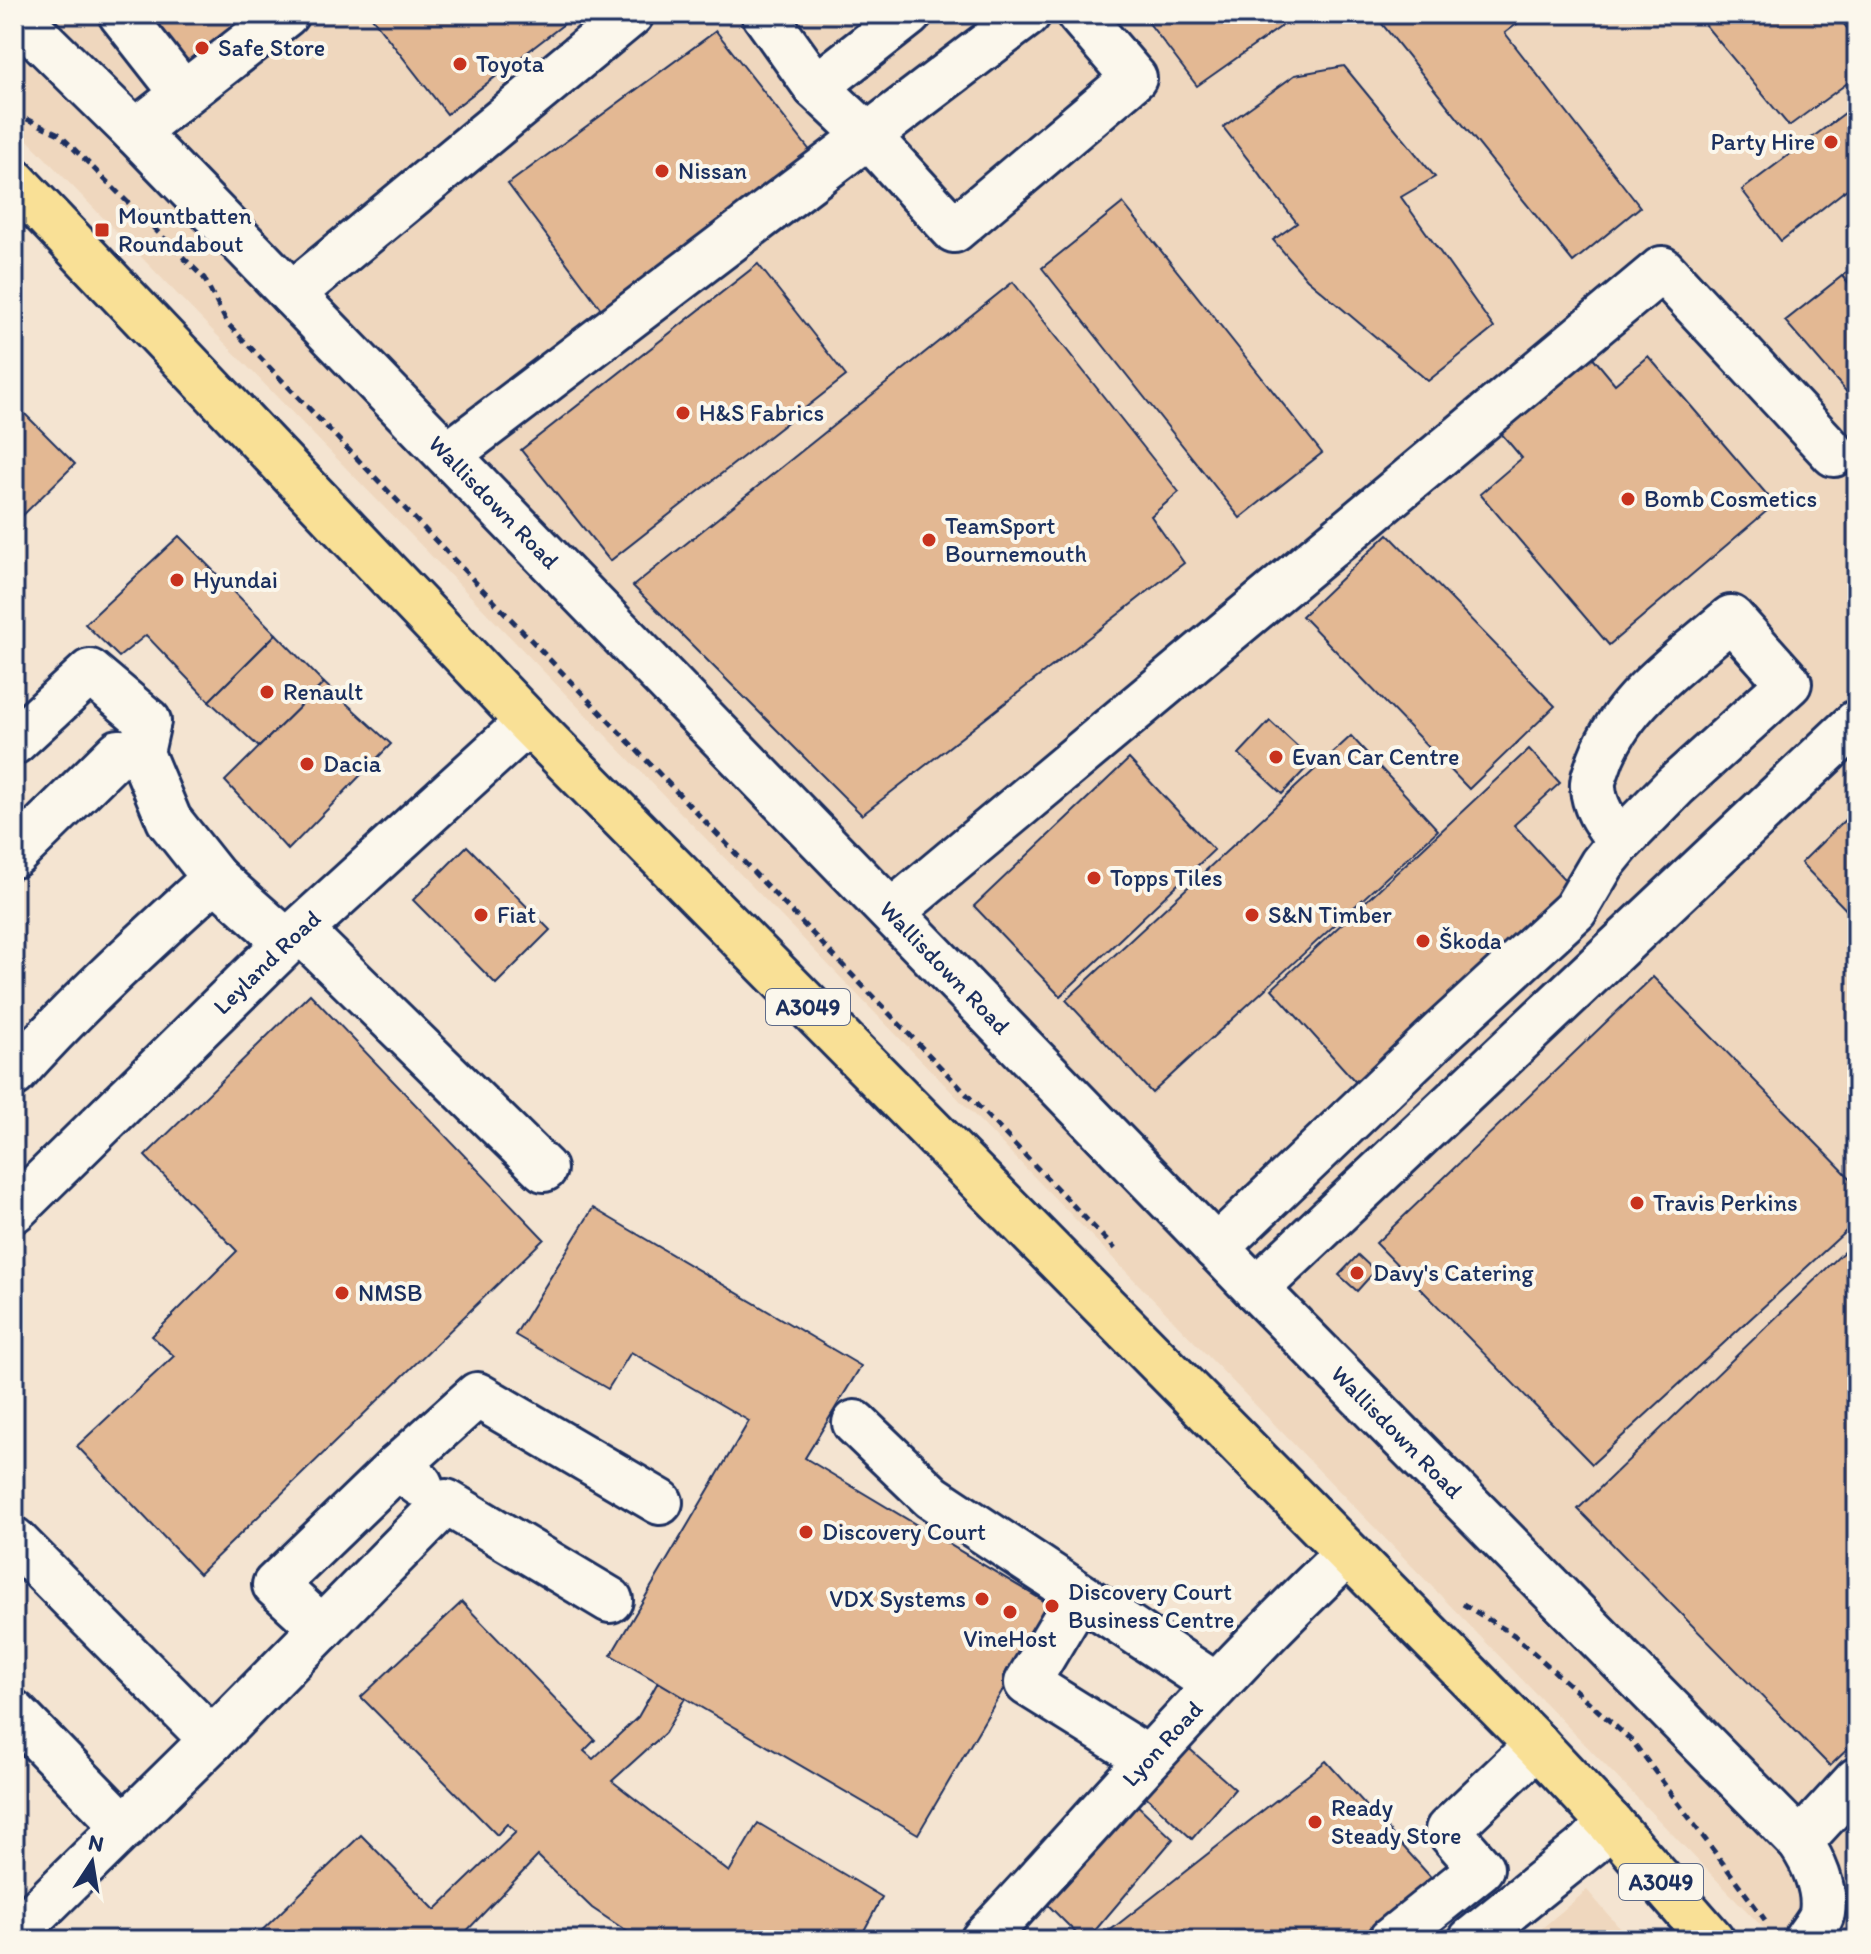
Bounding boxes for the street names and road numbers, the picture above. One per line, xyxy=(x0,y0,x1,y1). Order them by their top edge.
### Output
street label: Wallisdown Road xyxy=(423,429,566,575)
street label: Wallisdown Road xyxy=(874,894,1017,1040)
street label: Leyland Road xyxy=(207,904,326,1020)
road number: A3049 xyxy=(766,989,850,1025)
street label: Wallisdown Road xyxy=(1325,1359,1469,1504)
street label: Lyon Road xyxy=(1116,1694,1209,1792)
road number: A3049 xyxy=(1619,1864,1703,1900)

